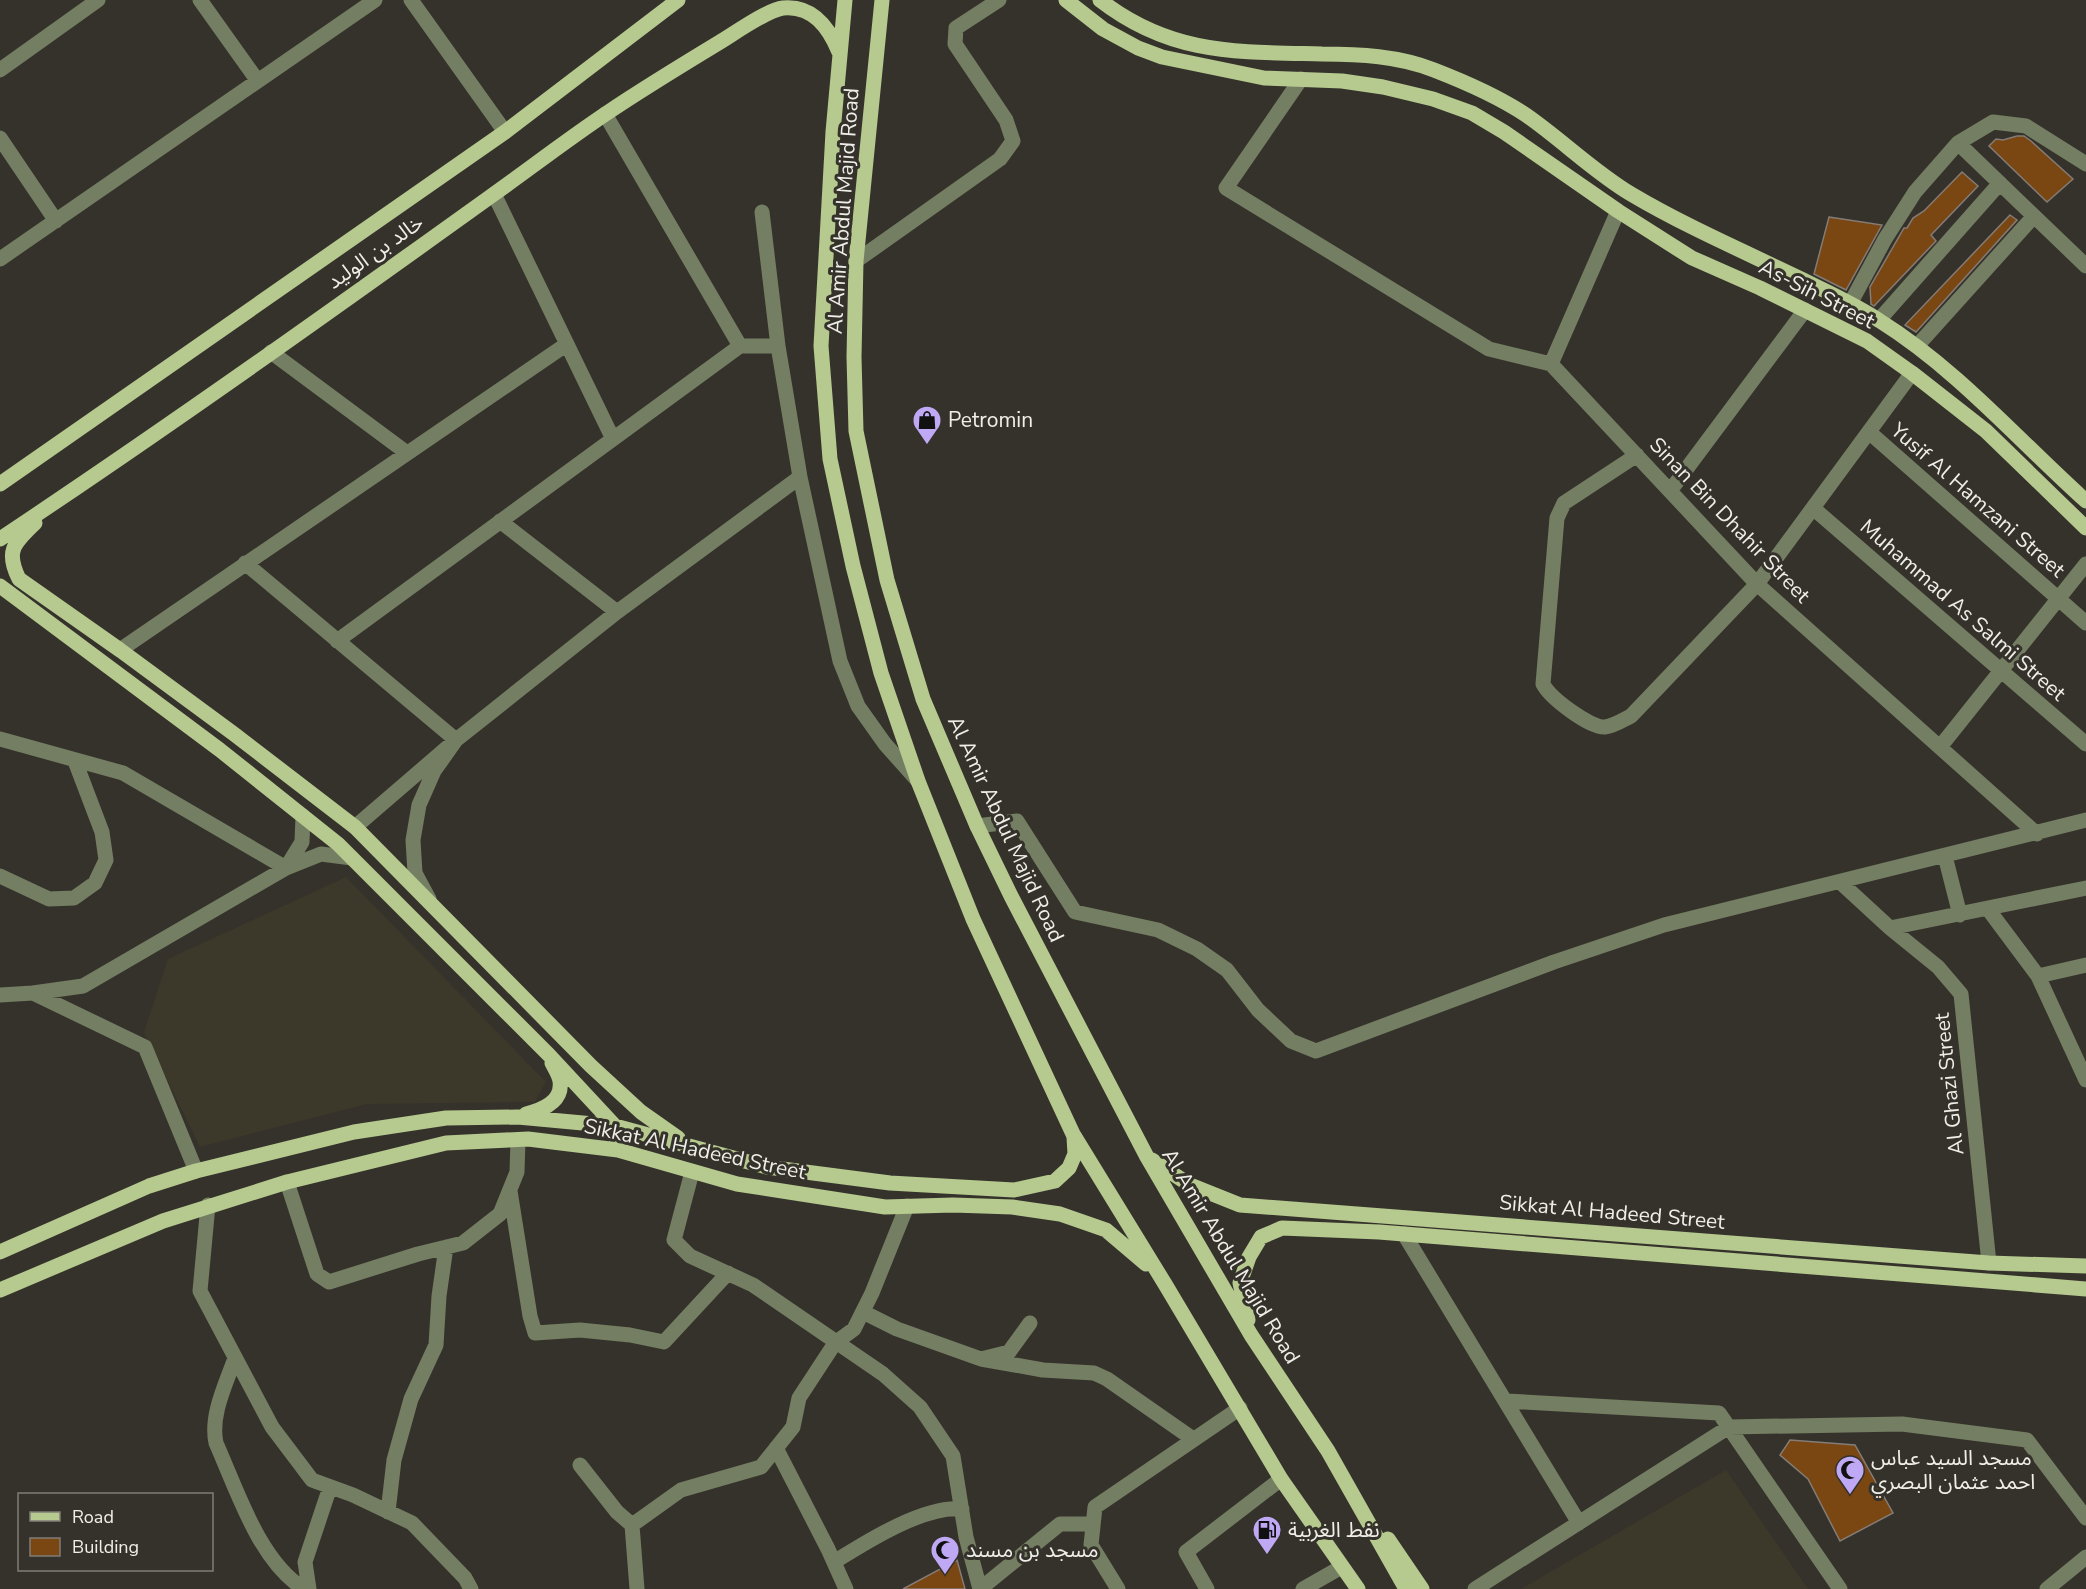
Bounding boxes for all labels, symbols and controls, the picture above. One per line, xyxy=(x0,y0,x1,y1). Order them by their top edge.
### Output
street label: Al Amir Abdul Majid Road xyxy=(820,87,866,335)
street label: خالد بن الوليد xyxy=(321,208,429,296)
street label: As-Sih Street xyxy=(1754,253,1880,335)
shop icon: Petromin xyxy=(911,404,943,446)
place label: Petromin xyxy=(948,406,1033,434)
street label: Yusif Al Hamzani Street xyxy=(1884,416,2072,584)
street label: Sinan Bin Dhahir Street xyxy=(1643,431,1817,609)
street label: Muhammad As Salmi Street xyxy=(1854,513,2072,708)
street label: Al Amir Abdul Majid Road xyxy=(941,711,1071,947)
street label: Al Ghazi Street xyxy=(1928,1011,1970,1156)
street label: Sikkat Al Hadeed Street xyxy=(581,1112,809,1186)
street label: Al Amir Abdul Majid Road xyxy=(1155,1143,1307,1369)
street label: Sikkat Al Hadeed Street xyxy=(1498,1188,1726,1236)
place label: مسجد السيد عباس احمد عثمان البصري xyxy=(1871,1444,2035,1498)
mosque icon: مسجد السيد عباس احمد عثمان البصري xyxy=(1834,1454,1866,1496)
legend xyxy=(18,1493,213,1571)
text: Road xyxy=(72,1505,114,1529)
fuel station icon: نفط الغربية xyxy=(1251,1514,1283,1556)
place label: نفط الغربية xyxy=(1288,1516,1380,1544)
mosque icon: مسجد بن مسند xyxy=(929,1534,961,1576)
text: Building xyxy=(72,1535,139,1559)
place label: مسجد بن مسند xyxy=(966,1536,1098,1564)

